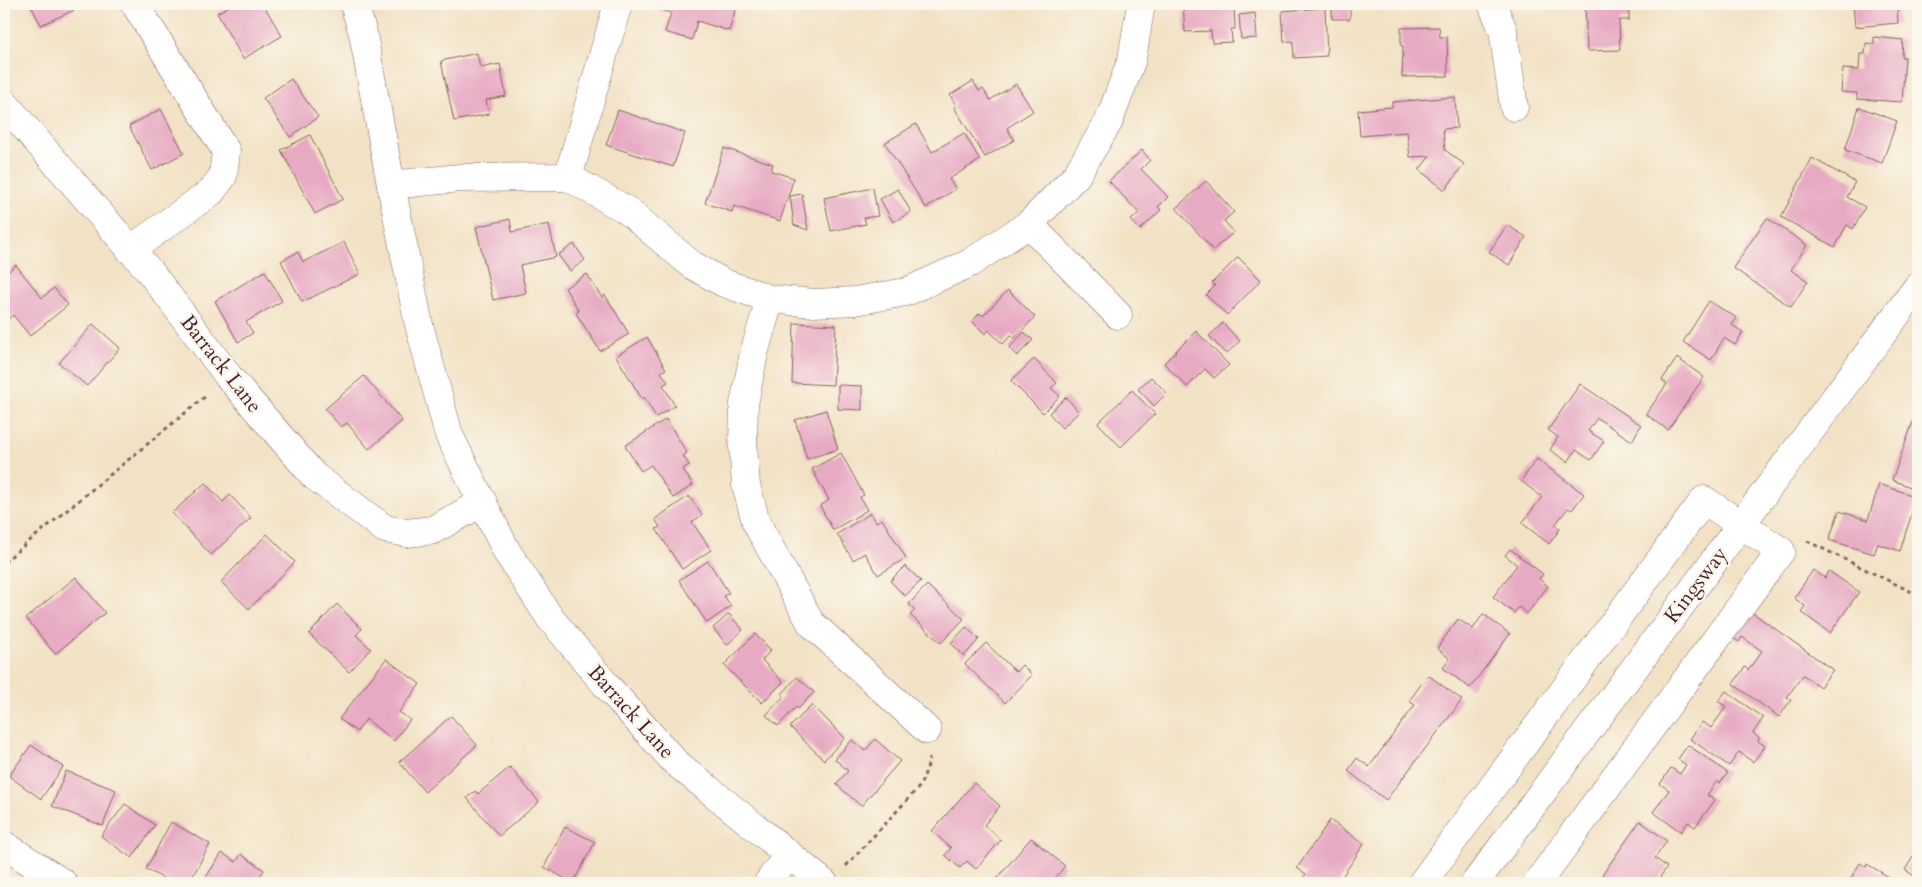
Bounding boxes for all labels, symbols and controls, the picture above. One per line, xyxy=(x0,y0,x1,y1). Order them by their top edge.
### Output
street label: Barrack Lane xyxy=(173,309,269,419)
street label: Kingsway xyxy=(1658,541,1734,629)
street label: Barrack Lane xyxy=(581,659,681,765)

